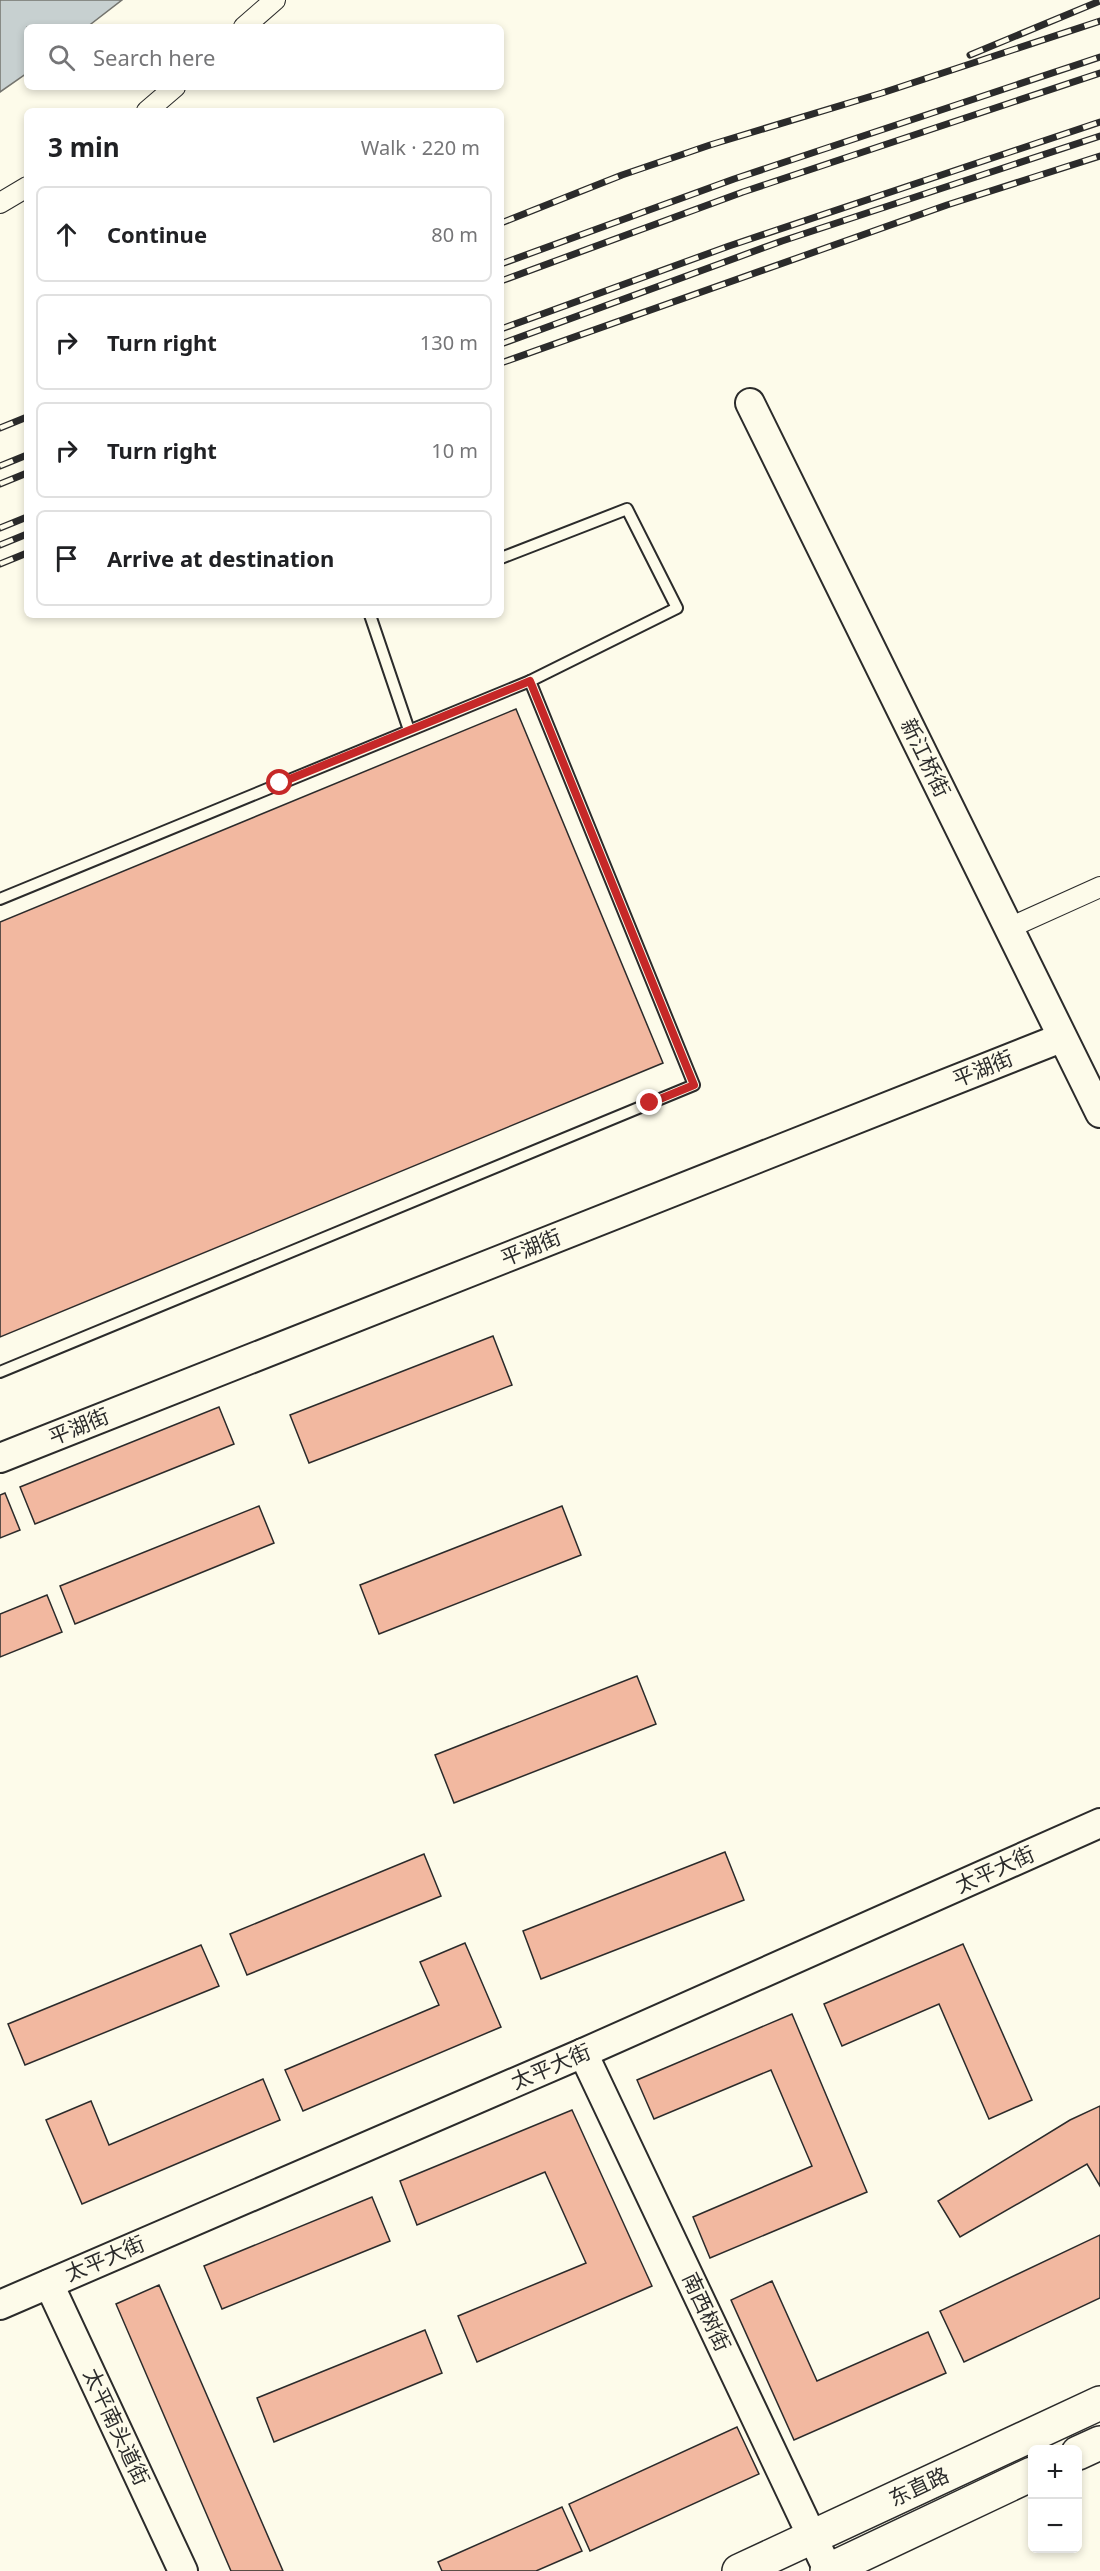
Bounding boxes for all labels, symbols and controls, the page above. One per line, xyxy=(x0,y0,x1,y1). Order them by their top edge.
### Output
search box xyxy=(24,24,504,90)
icon: search xyxy=(45,41,78,74)
text: Search here xyxy=(93,42,215,72)
text: 3 min xyxy=(48,129,120,165)
text: Walk · 220 m xyxy=(361,134,480,161)
icon: ahead xyxy=(50,218,83,251)
text: Continue xyxy=(107,219,207,249)
text: 80 m xyxy=(431,221,478,248)
icon: right xyxy=(50,326,83,359)
text: Turn right xyxy=(107,327,217,357)
text: 130 m xyxy=(420,329,478,356)
icon: right xyxy=(50,434,83,467)
text: Turn right xyxy=(107,435,217,465)
text: 10 m xyxy=(431,437,478,464)
icon: arrive xyxy=(50,542,83,575)
text: Arrive at destination xyxy=(107,543,334,573)
street label: 新江桥街 xyxy=(895,714,957,801)
route start xyxy=(266,769,292,795)
street label: 平湖街 xyxy=(948,1043,1017,1093)
route end xyxy=(636,1089,662,1115)
street label: 平湖街 xyxy=(496,1222,565,1272)
street label: 平湖街 xyxy=(44,1401,113,1451)
street label: 太平大街 xyxy=(951,1839,1039,1899)
street label: 太平大街 xyxy=(506,2037,595,2095)
street label: 太平大街 xyxy=(60,2229,149,2287)
street label: 南西树街 xyxy=(676,2268,737,2356)
street label: 太平南头道街 xyxy=(78,2364,156,2490)
map controls xyxy=(1028,2445,1082,2553)
button: + xyxy=(1028,2445,1082,2499)
street label: 东直路 xyxy=(884,2460,953,2512)
button: − xyxy=(1028,2499,1082,2553)

